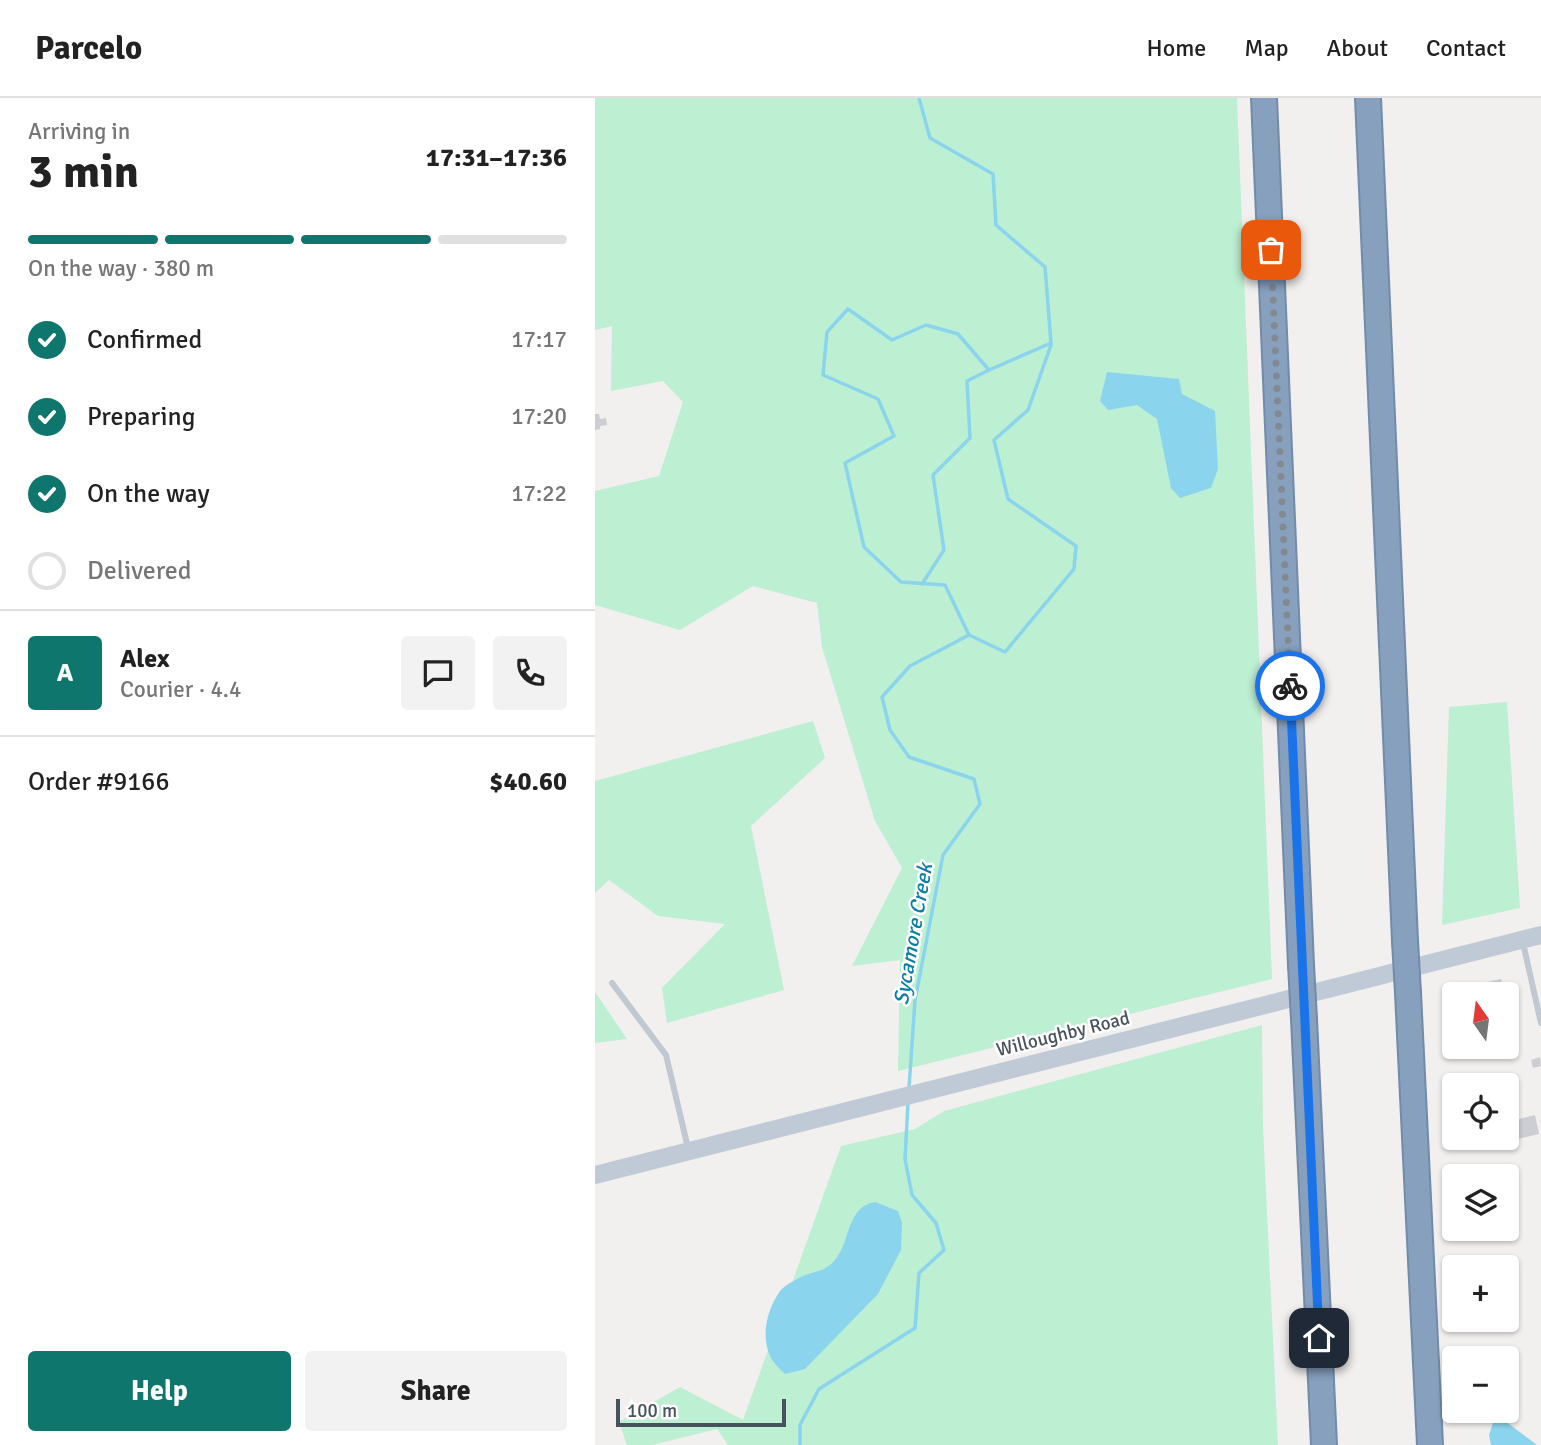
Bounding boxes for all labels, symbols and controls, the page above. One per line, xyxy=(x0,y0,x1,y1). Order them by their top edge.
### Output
text: Parcelo xyxy=(35,28,142,69)
text: Home xyxy=(1146,33,1206,63)
text: Map xyxy=(1244,33,1289,63)
text: About xyxy=(1327,33,1388,63)
text: Contact xyxy=(1426,33,1506,63)
text: Arriving in xyxy=(28,117,130,146)
text: 17:31–17:36 xyxy=(426,142,567,174)
text: 3 min xyxy=(28,144,139,200)
pin xyxy=(1241,220,1301,280)
icon: bag xyxy=(1252,231,1290,269)
text: On the way · 380 m xyxy=(28,254,214,283)
icon: check xyxy=(28,321,66,359)
text: Confirmed xyxy=(87,324,202,356)
text: 17:17 xyxy=(511,325,567,354)
icon: check xyxy=(28,398,66,436)
text: Preparing xyxy=(87,401,195,433)
text: 17:20 xyxy=(511,402,567,431)
icon: check xyxy=(28,475,66,513)
text: On the way xyxy=(87,478,210,510)
text: 17:22 xyxy=(511,479,567,508)
text: Delivered xyxy=(87,555,192,587)
button: chat xyxy=(401,636,475,710)
button: phone xyxy=(493,636,567,710)
text: Alex xyxy=(120,643,170,675)
courier xyxy=(1255,651,1325,721)
text: A xyxy=(57,657,73,689)
icon: bike xyxy=(1271,667,1309,705)
text: Courier · 4.4 xyxy=(120,675,241,704)
text: Order #9166 xyxy=(28,766,169,798)
text: $40.60 xyxy=(489,766,567,798)
water label: Sycamore Creek xyxy=(888,859,939,1007)
north arrow xyxy=(1442,982,1519,1059)
map controls xyxy=(1442,982,1519,1423)
street label: Willoughby Road xyxy=(994,1006,1132,1062)
button: locate xyxy=(1442,1073,1519,1150)
button: layers xyxy=(1442,1164,1519,1241)
button: + xyxy=(1442,1255,1519,1332)
pin xyxy=(1289,1308,1349,1368)
icon: home xyxy=(1300,1319,1338,1357)
button: − xyxy=(1442,1346,1519,1423)
button: Help xyxy=(28,1351,291,1431)
button: Share xyxy=(305,1351,567,1431)
scale bar xyxy=(616,1396,786,1428)
text: 100 m xyxy=(627,1399,677,1423)

